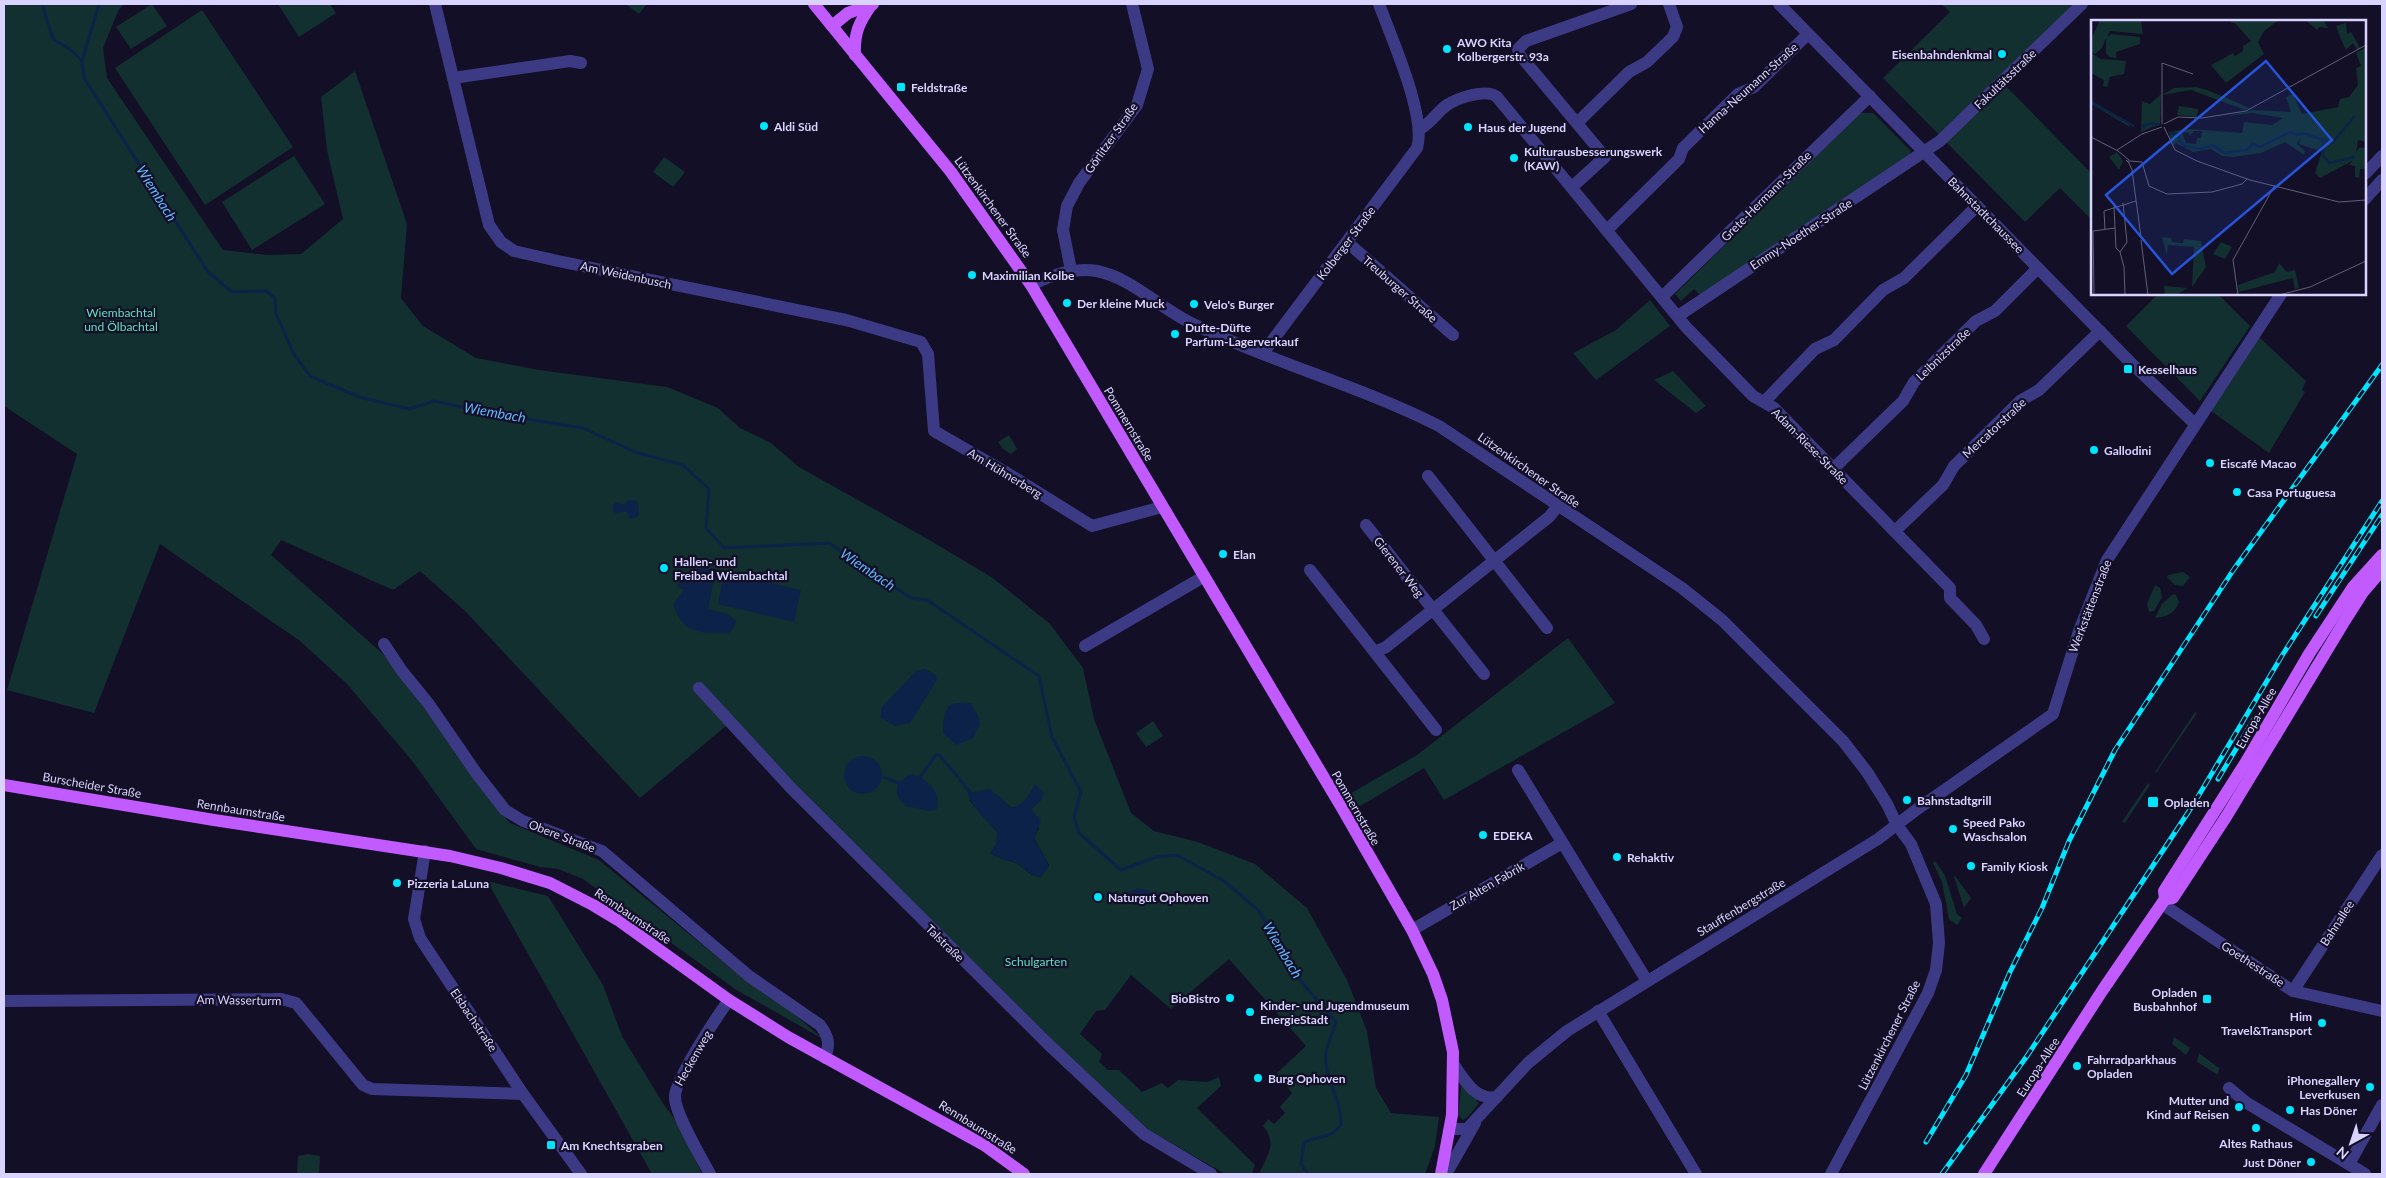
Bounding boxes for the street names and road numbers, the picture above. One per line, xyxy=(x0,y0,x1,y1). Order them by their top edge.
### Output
street label: Hanna-Neumann-Straße xyxy=(1695,39,1801,137)
street label: Fakultätsstraße xyxy=(1971,46,2039,112)
street label: Görlitzer Straße xyxy=(1081,100,1141,176)
street label: Grete-Hermann-Straße xyxy=(1718,148,1814,244)
street label: Lützenkirchener Straße xyxy=(951,154,1035,260)
street label: Bahnstadtchaussee xyxy=(1945,174,2027,256)
street label: Emmy-Noether-Straße xyxy=(1747,195,1855,273)
street label: Kolberger Straße xyxy=(1313,203,1379,283)
street label: Treuburger Straße xyxy=(1359,252,1441,326)
street label: Am Weidenbusch xyxy=(579,258,673,292)
street label: Leibnizstraße xyxy=(1913,324,1973,384)
street label: Pommernstraße xyxy=(1101,384,1157,464)
street label: Mercatorstraße xyxy=(1959,395,2029,461)
street label: Adam-Riese-Straße xyxy=(1769,405,1851,487)
street label: Lützenkirchener Straße xyxy=(1475,429,1583,511)
street label: Am Hühnerberg xyxy=(965,445,1045,501)
street label: Gierener Weg xyxy=(1371,534,1427,600)
street label: Werkstättenstraße xyxy=(2065,557,2115,655)
street label: Europa-Allee xyxy=(2233,685,2279,751)
street label: Pommernstraße xyxy=(1329,768,1383,848)
street label: Burscheider Straße xyxy=(42,769,142,801)
street label: Rennbaumstraße xyxy=(196,796,286,824)
street label: Obere Straße xyxy=(527,816,597,856)
street label: Zur Alten Fabrik xyxy=(1447,858,1528,913)
street label: Stauffenbergstraße xyxy=(1694,875,1788,939)
street label: Rennbaumstraße xyxy=(592,885,674,947)
street label: Bahnallee xyxy=(2317,897,2357,949)
street label: Talstraße xyxy=(923,921,967,965)
street label: Goethestraße xyxy=(2219,938,2287,990)
street label: Lützenkirchener Straße xyxy=(1855,978,1923,1092)
street label: Elsbachstraße xyxy=(447,986,501,1054)
street label: Am Wasserturm xyxy=(196,992,282,1008)
street label: Heckenweg xyxy=(671,1028,715,1088)
street label: Europa-Allee xyxy=(2013,1034,2063,1100)
street label: Rennbaumstraße xyxy=(936,1097,1020,1157)

